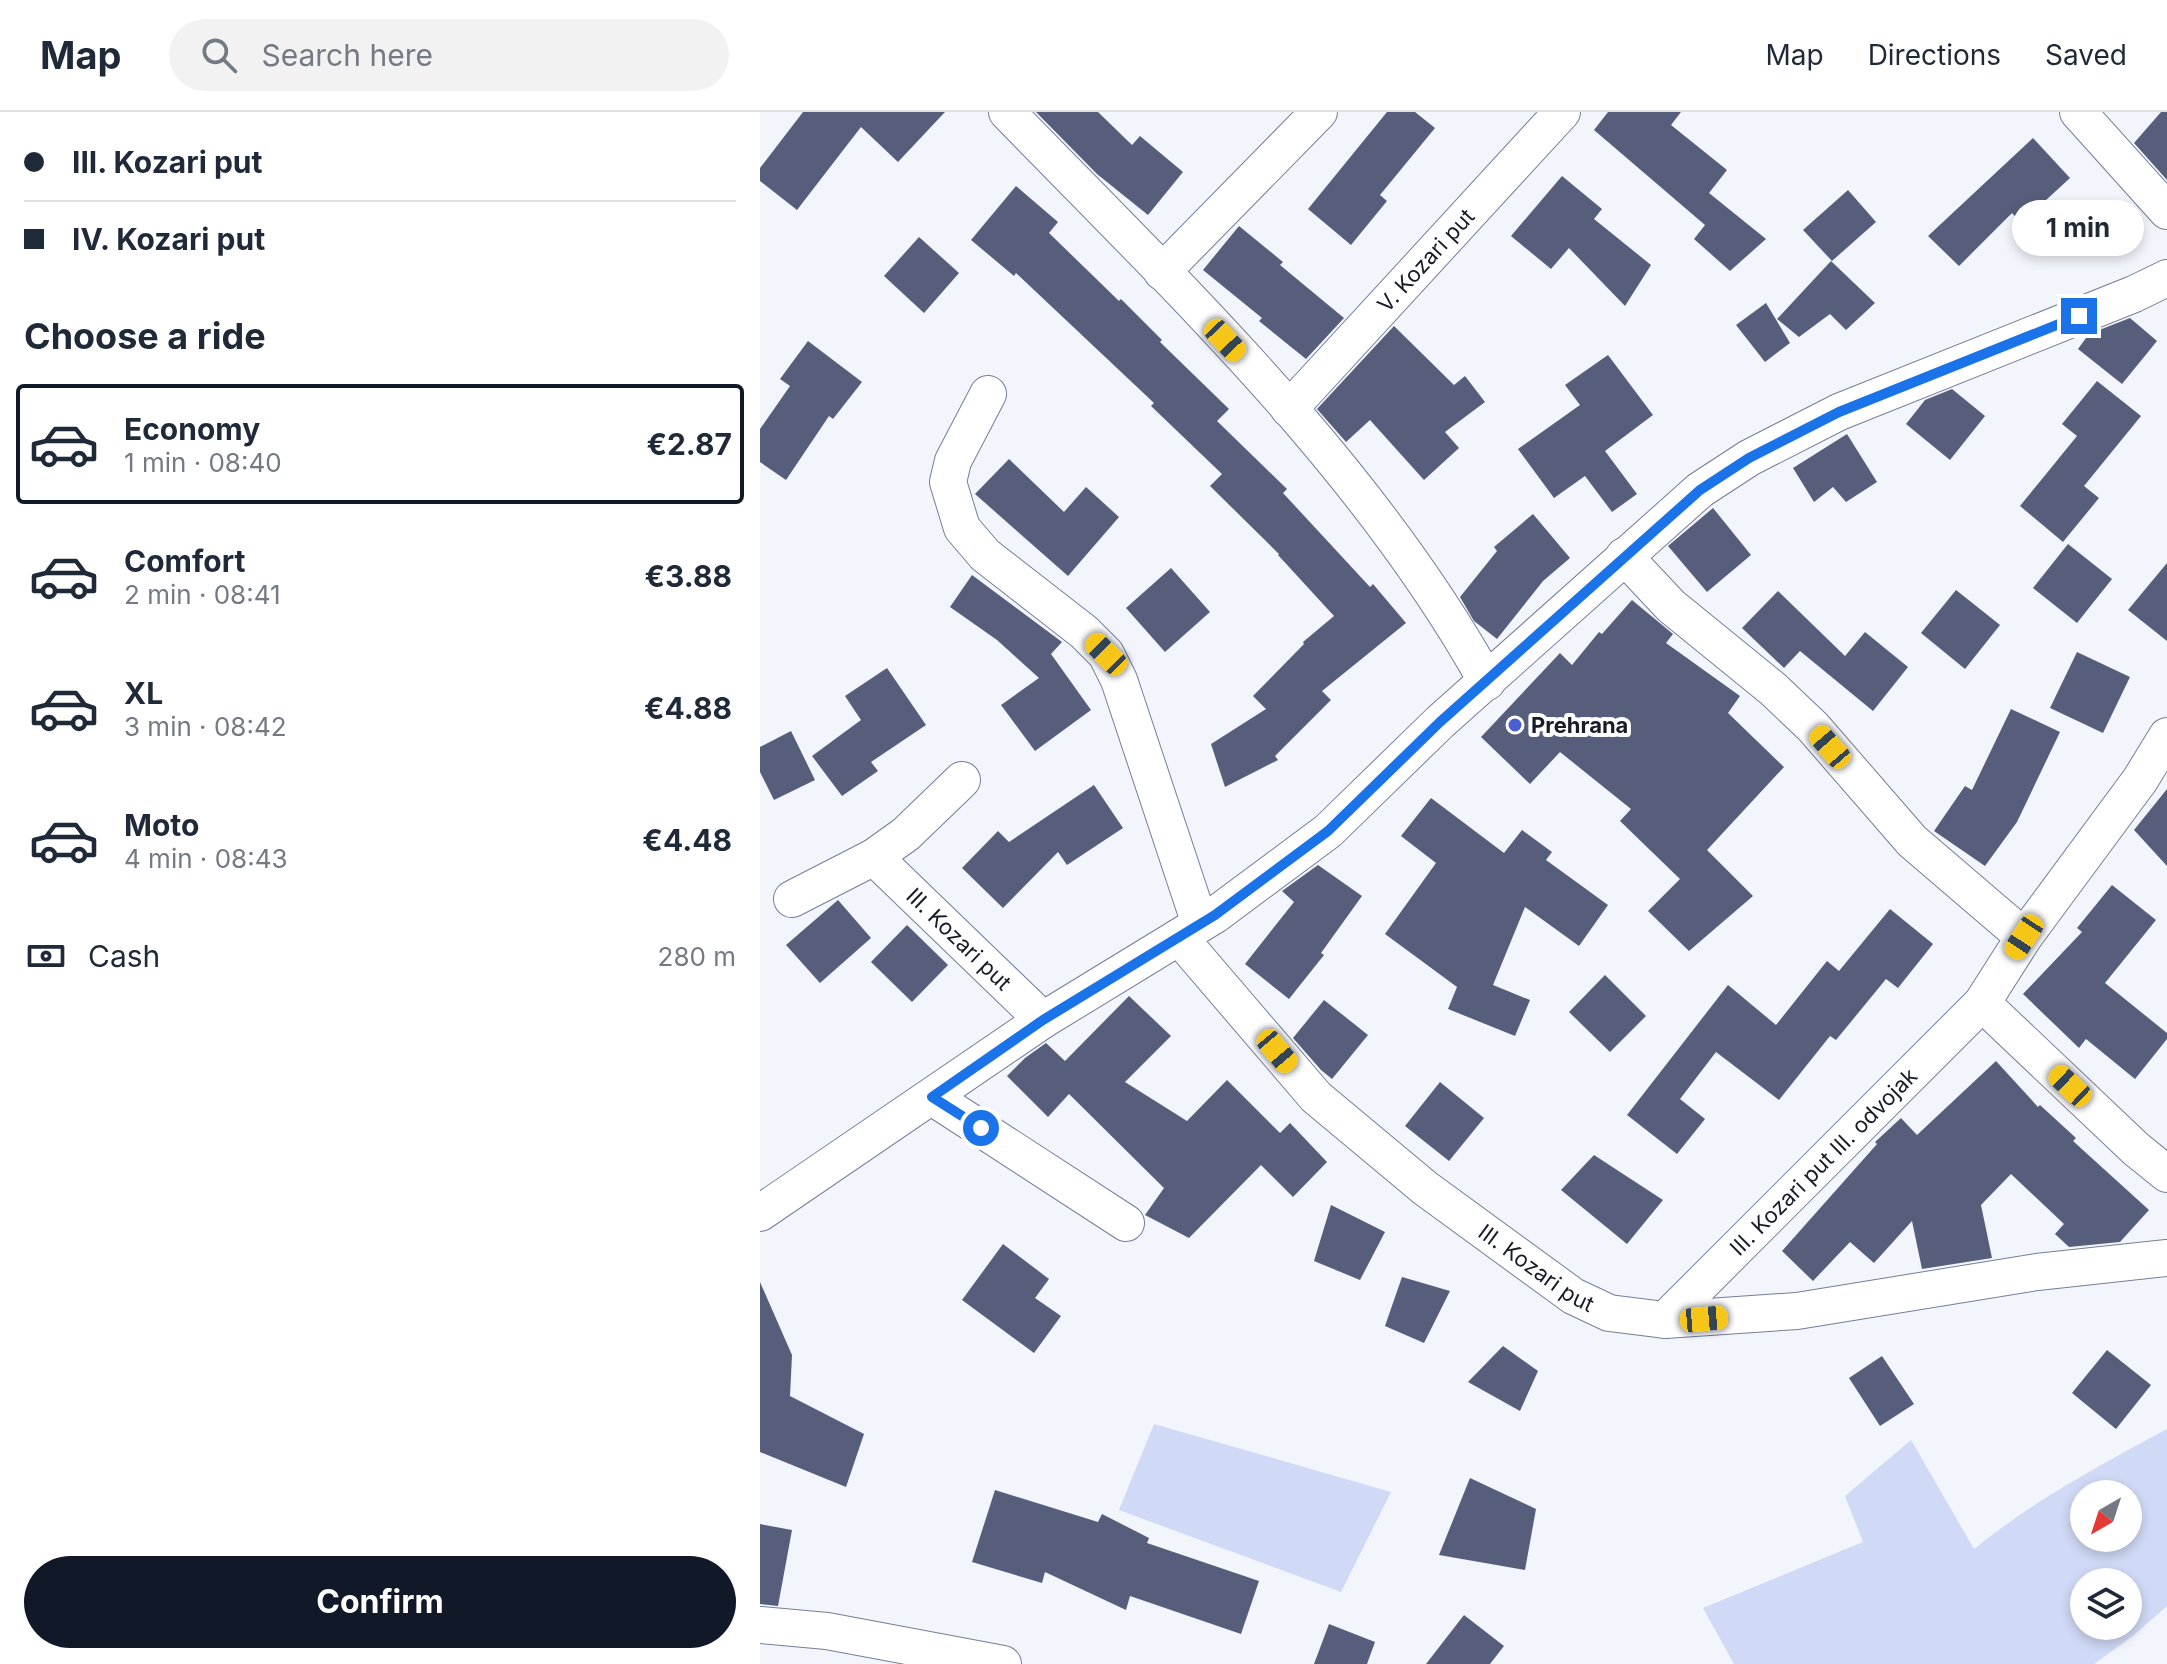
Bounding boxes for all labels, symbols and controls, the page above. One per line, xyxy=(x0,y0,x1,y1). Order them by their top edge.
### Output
search box xyxy=(169,19,729,91)
text: Map xyxy=(40,32,121,78)
icon: search xyxy=(197,33,241,77)
text: Search here xyxy=(261,37,433,73)
text: Map xyxy=(1765,38,1824,72)
text: Directions xyxy=(1868,38,2001,72)
text: Saved xyxy=(2045,38,2127,72)
text: III. Kozari put xyxy=(72,144,263,180)
callout: 1 min xyxy=(2013,200,2145,256)
street label: V. Kozari put xyxy=(1372,203,1480,317)
text: 1 min xyxy=(2046,212,2110,243)
text: IV. Kozari put xyxy=(72,221,265,257)
route end xyxy=(2061,298,2097,334)
text: Choose a ride xyxy=(24,314,266,358)
car xyxy=(1200,314,1250,366)
icon: car xyxy=(28,408,100,480)
text: Economy xyxy=(124,411,260,447)
text: €2.87 xyxy=(646,426,732,462)
text: 1 min · 08:40 xyxy=(124,447,282,478)
icon: car xyxy=(28,540,100,612)
text: Comfort xyxy=(124,543,245,579)
text: €3.88 xyxy=(645,558,732,594)
text: 2 min · 08:41 xyxy=(124,579,281,610)
car xyxy=(1081,629,1131,679)
icon: car xyxy=(28,672,100,744)
text: XL xyxy=(124,675,163,711)
text: €4.88 xyxy=(644,690,732,726)
text: 3 min · 08:42 xyxy=(124,711,287,742)
place label: Prehrana xyxy=(1531,712,1628,738)
marker: Prehrana xyxy=(1506,716,1524,734)
car xyxy=(1805,721,1855,773)
icon: car xyxy=(28,804,100,876)
text: Moto xyxy=(124,807,199,843)
text: €4.48 xyxy=(642,822,732,858)
text: 4 min · 08:43 xyxy=(124,843,288,874)
street label: III. Kozari put xyxy=(901,883,1017,995)
car xyxy=(2001,910,2047,964)
icon: cash xyxy=(24,934,68,978)
text: Cash xyxy=(88,938,160,974)
text: 280 m xyxy=(658,941,736,972)
car xyxy=(1252,1025,1302,1077)
car xyxy=(2044,1061,2096,1111)
street label: III. Kozari put III. odvojak xyxy=(1725,1063,1922,1260)
route start xyxy=(963,1110,999,1146)
street label: III. Kozari put xyxy=(1474,1219,1598,1317)
car xyxy=(1679,1305,1729,1333)
north arrow xyxy=(2070,1480,2142,1552)
map controls xyxy=(2070,1480,2142,1640)
button: Confirm xyxy=(24,1556,736,1648)
button: layers xyxy=(2070,1568,2142,1640)

